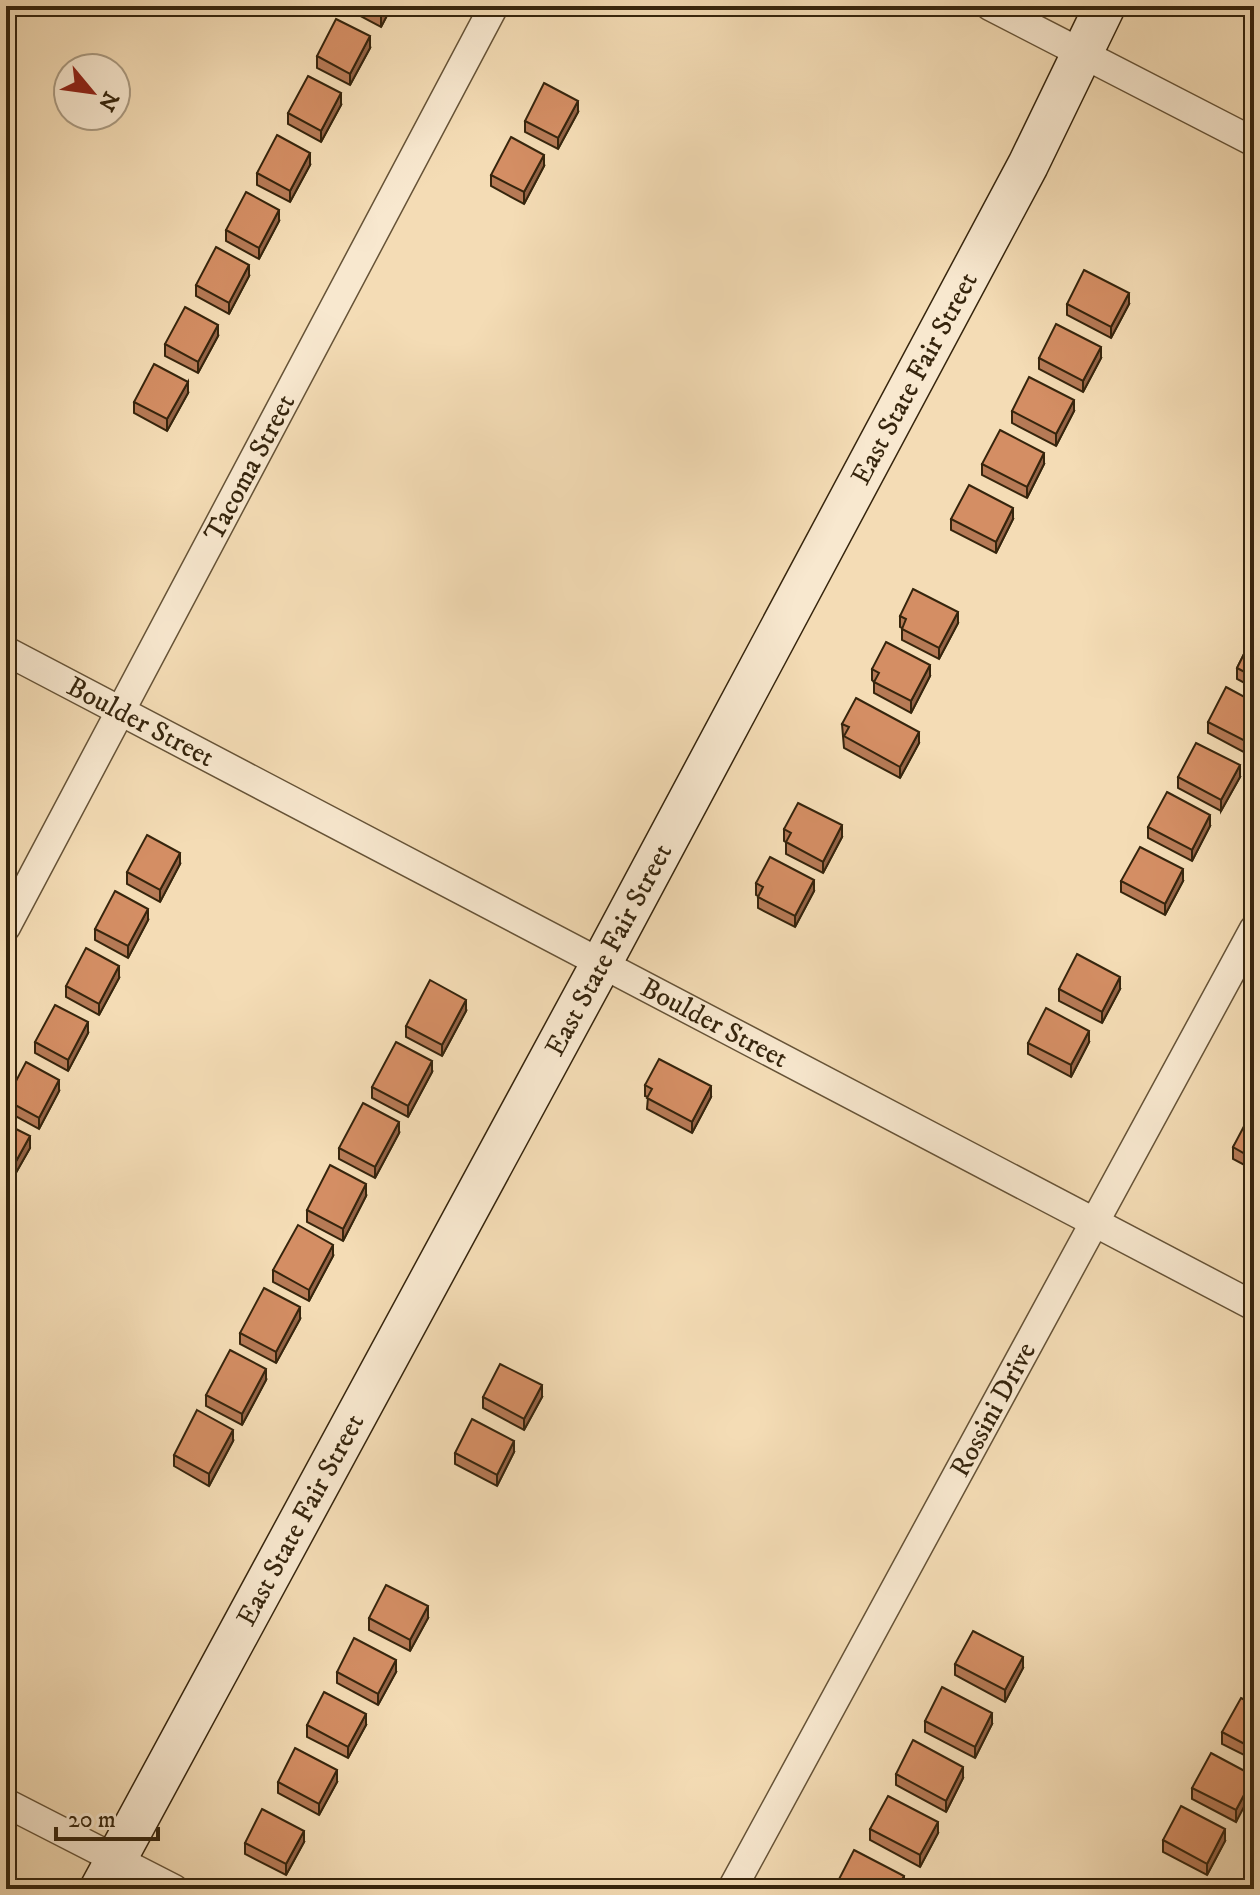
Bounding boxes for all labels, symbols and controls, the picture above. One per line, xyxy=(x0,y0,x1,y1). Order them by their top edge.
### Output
north arrow xyxy=(52,52,132,132)
text: N xyxy=(92,87,124,115)
street label: East State Fair Street xyxy=(843,266,985,491)
street label: Tacoma Street xyxy=(196,388,303,547)
street label: Boulder Street xyxy=(61,669,220,775)
street label: East State Fair Street xyxy=(537,837,680,1062)
street label: Boulder Street xyxy=(635,970,794,1076)
street label: Rossini Drive xyxy=(942,1336,1044,1483)
street label: East State Fair Street xyxy=(228,1407,372,1632)
scale bar xyxy=(56,1791,158,1841)
text: 20 m xyxy=(68,1805,116,1835)

